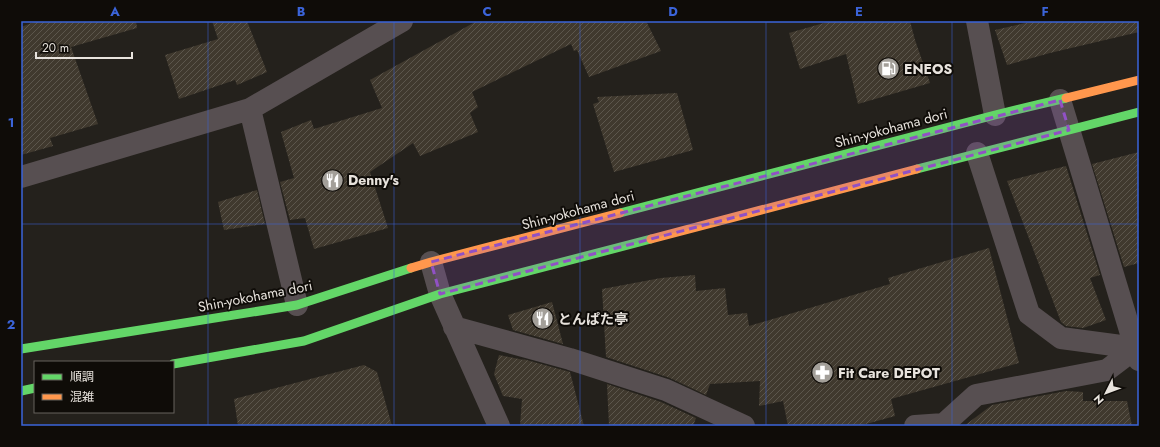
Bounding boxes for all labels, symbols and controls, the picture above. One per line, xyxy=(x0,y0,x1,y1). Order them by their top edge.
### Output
text: A xyxy=(109,2,120,21)
text: B xyxy=(297,2,306,21)
text: C xyxy=(482,2,492,21)
text: D xyxy=(668,2,678,21)
text: E xyxy=(855,2,863,21)
text: F xyxy=(1041,2,1049,21)
scale bar xyxy=(36,34,132,60)
text: 20 m xyxy=(42,39,69,57)
fuel station icon: ENEOS xyxy=(875,56,901,82)
place label: ENEOS xyxy=(904,59,952,79)
street label: Shin-yokohama dori xyxy=(832,103,950,153)
text: 1 xyxy=(8,113,14,132)
restaurant icon: Denny's xyxy=(320,167,346,193)
place label: Denny's xyxy=(348,170,400,190)
street label: Shin-yokohama dori xyxy=(519,185,637,235)
street label: Shin-yokohama dori xyxy=(196,275,314,317)
restaurant icon: とんぱた亭 xyxy=(530,306,556,332)
place label: とんぱた亭 xyxy=(558,309,628,329)
text: 2 xyxy=(7,315,15,334)
pharmacy icon: Fit Care DEPOT xyxy=(809,360,835,386)
legend xyxy=(34,361,174,413)
place label: Fit Care DEPOT xyxy=(838,363,940,383)
text: 順調 xyxy=(70,368,94,386)
north arrow xyxy=(1086,373,1126,413)
text: 混雑 xyxy=(70,388,94,406)
text: N xyxy=(1090,391,1107,408)

